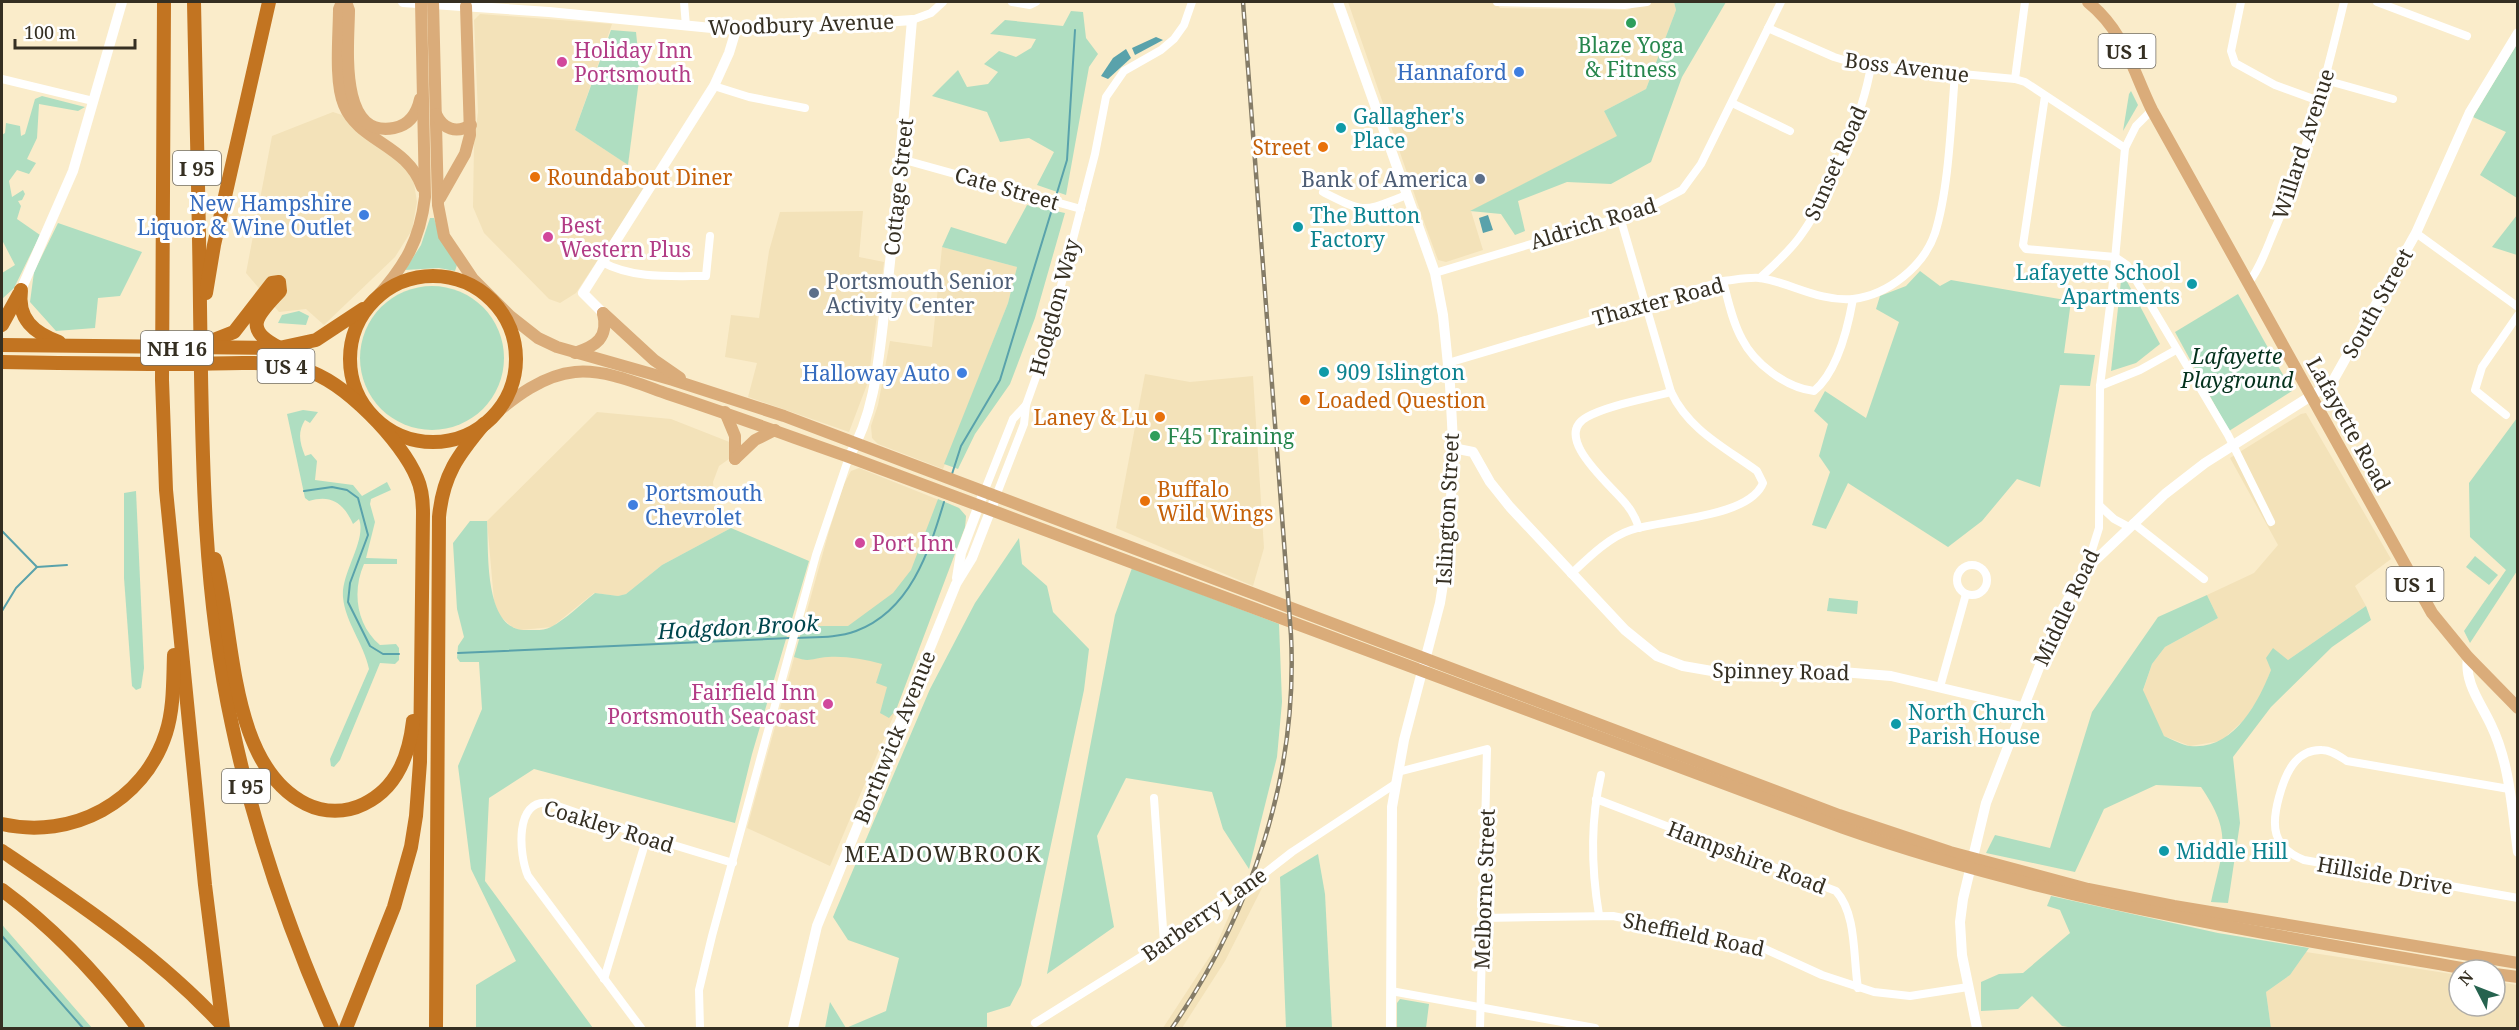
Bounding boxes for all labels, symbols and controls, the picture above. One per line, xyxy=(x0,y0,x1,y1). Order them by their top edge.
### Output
street label: Woodbury Avenue xyxy=(707,7,895,41)
scale bar xyxy=(15,12,135,50)
marker: Blaze Yoga & Fitness xyxy=(1624,16,1638,30)
text: 100 m xyxy=(24,20,76,44)
place label: Blaze Yoga & Fitness xyxy=(1578,31,1684,83)
road number: US 1 xyxy=(2098,34,2156,68)
place label: Holiday Inn Portsmouth xyxy=(574,36,692,88)
street label: Boss Avenue xyxy=(1843,45,1971,89)
marker: Holiday Inn Portsmouth xyxy=(555,55,569,69)
place label: Hannaford xyxy=(1397,58,1507,86)
marker: Hannaford xyxy=(1512,65,1526,79)
street label: Willard Avenue xyxy=(2265,65,2341,223)
street label: Sunset Road xyxy=(1797,101,1873,225)
place label: Gallagher's Place xyxy=(1353,102,1465,154)
street label: Cottage Street xyxy=(877,117,919,257)
marker: Gallagher's Place xyxy=(1334,121,1348,135)
place label: Street xyxy=(1252,133,1311,161)
marker: Street xyxy=(1316,140,1330,154)
road number: I 95 xyxy=(173,151,221,185)
street label: Cate Street xyxy=(952,160,1062,216)
place label: Roundabout Diner xyxy=(547,163,732,191)
place label: Bank of America xyxy=(1301,165,1468,193)
marker: Roundabout Diner xyxy=(528,170,542,184)
marker: Bank of America xyxy=(1473,172,1487,186)
place label: New Hampshire Liquor & Wine Outlet xyxy=(137,189,352,241)
street label: Aldrich Road xyxy=(1526,190,1660,255)
place label: The Button Factory xyxy=(1310,201,1420,253)
marker: New Hampshire Liquor & Wine Outlet xyxy=(357,208,371,222)
place label: Best Western Plus xyxy=(560,211,691,263)
marker: The Button Factory xyxy=(1291,220,1305,234)
marker: Best Western Plus xyxy=(541,230,555,244)
street label: Hodgdon Way xyxy=(1022,235,1086,379)
street label: South Street xyxy=(2335,243,2419,363)
place label: Lafayette School Apartments xyxy=(2016,258,2180,310)
place label: Portsmouth Senior Activity Center xyxy=(826,267,1014,319)
street label: Thaxter Road xyxy=(1589,270,1727,332)
marker: Lafayette School Apartments xyxy=(2185,277,2199,291)
marker: Portsmouth Senior Activity Center xyxy=(807,286,821,300)
road number: NH 16 xyxy=(141,331,213,365)
park label: Lafayette Playground xyxy=(2180,342,2294,394)
road number: US 4 xyxy=(258,349,314,383)
street label: Lafayette Road xyxy=(2301,352,2397,496)
place label: 909 Islington xyxy=(1336,358,1465,386)
place label: Halloway Auto xyxy=(802,359,950,387)
marker: 909 Islington xyxy=(1317,365,1331,379)
marker: Halloway Auto xyxy=(955,366,969,380)
place label: Loaded Question xyxy=(1317,386,1486,414)
marker: Loaded Question xyxy=(1298,393,1312,407)
place label: Laney & Lu xyxy=(1034,403,1148,431)
marker: Laney & Lu xyxy=(1153,410,1167,424)
place label: F45 Training xyxy=(1167,422,1295,450)
marker: F45 Training xyxy=(1148,429,1162,443)
street label: Islington Street xyxy=(1429,432,1465,586)
place label: Buffalo Wild Wings xyxy=(1157,475,1274,527)
place label: Portsmouth Chevrolet xyxy=(645,479,763,531)
marker: Buffalo Wild Wings xyxy=(1138,494,1152,508)
marker: Portsmouth Chevrolet xyxy=(626,498,640,512)
place label: Port Inn xyxy=(872,529,954,557)
marker: Port Inn xyxy=(853,536,867,550)
street label: Middle Road xyxy=(2027,544,2105,670)
road number: US 1 xyxy=(2386,567,2444,601)
water label: Hodgdon Brook xyxy=(656,607,821,645)
street label: Borthwick Avenue xyxy=(846,646,942,828)
street label: Spinney Road xyxy=(1712,656,1850,686)
place label: Fairfield Inn Portsmouth Seacoast xyxy=(607,678,816,730)
marker: Fairfield Inn Portsmouth Seacoast xyxy=(821,697,835,711)
place label: North Church Parish House xyxy=(1908,698,2045,750)
marker: North Church Parish House xyxy=(1889,717,1903,731)
road number: I 95 xyxy=(222,769,270,803)
street label: Coakley Road xyxy=(540,793,678,859)
street label: Melborne Street xyxy=(1467,808,1501,970)
street label: Hampshire Road xyxy=(1664,814,1831,900)
place label: Middle Hill xyxy=(2176,837,2288,865)
district label: MEADOWBROOK xyxy=(844,838,1042,868)
marker: Middle Hill xyxy=(2157,844,2171,858)
street label: Hillside Drive xyxy=(2315,849,2455,901)
street label: Barberry Lane xyxy=(1136,861,1272,967)
street label: Sheffield Road xyxy=(1621,905,1767,963)
north arrow xyxy=(2447,958,2507,1018)
text: N xyxy=(2453,966,2479,990)

